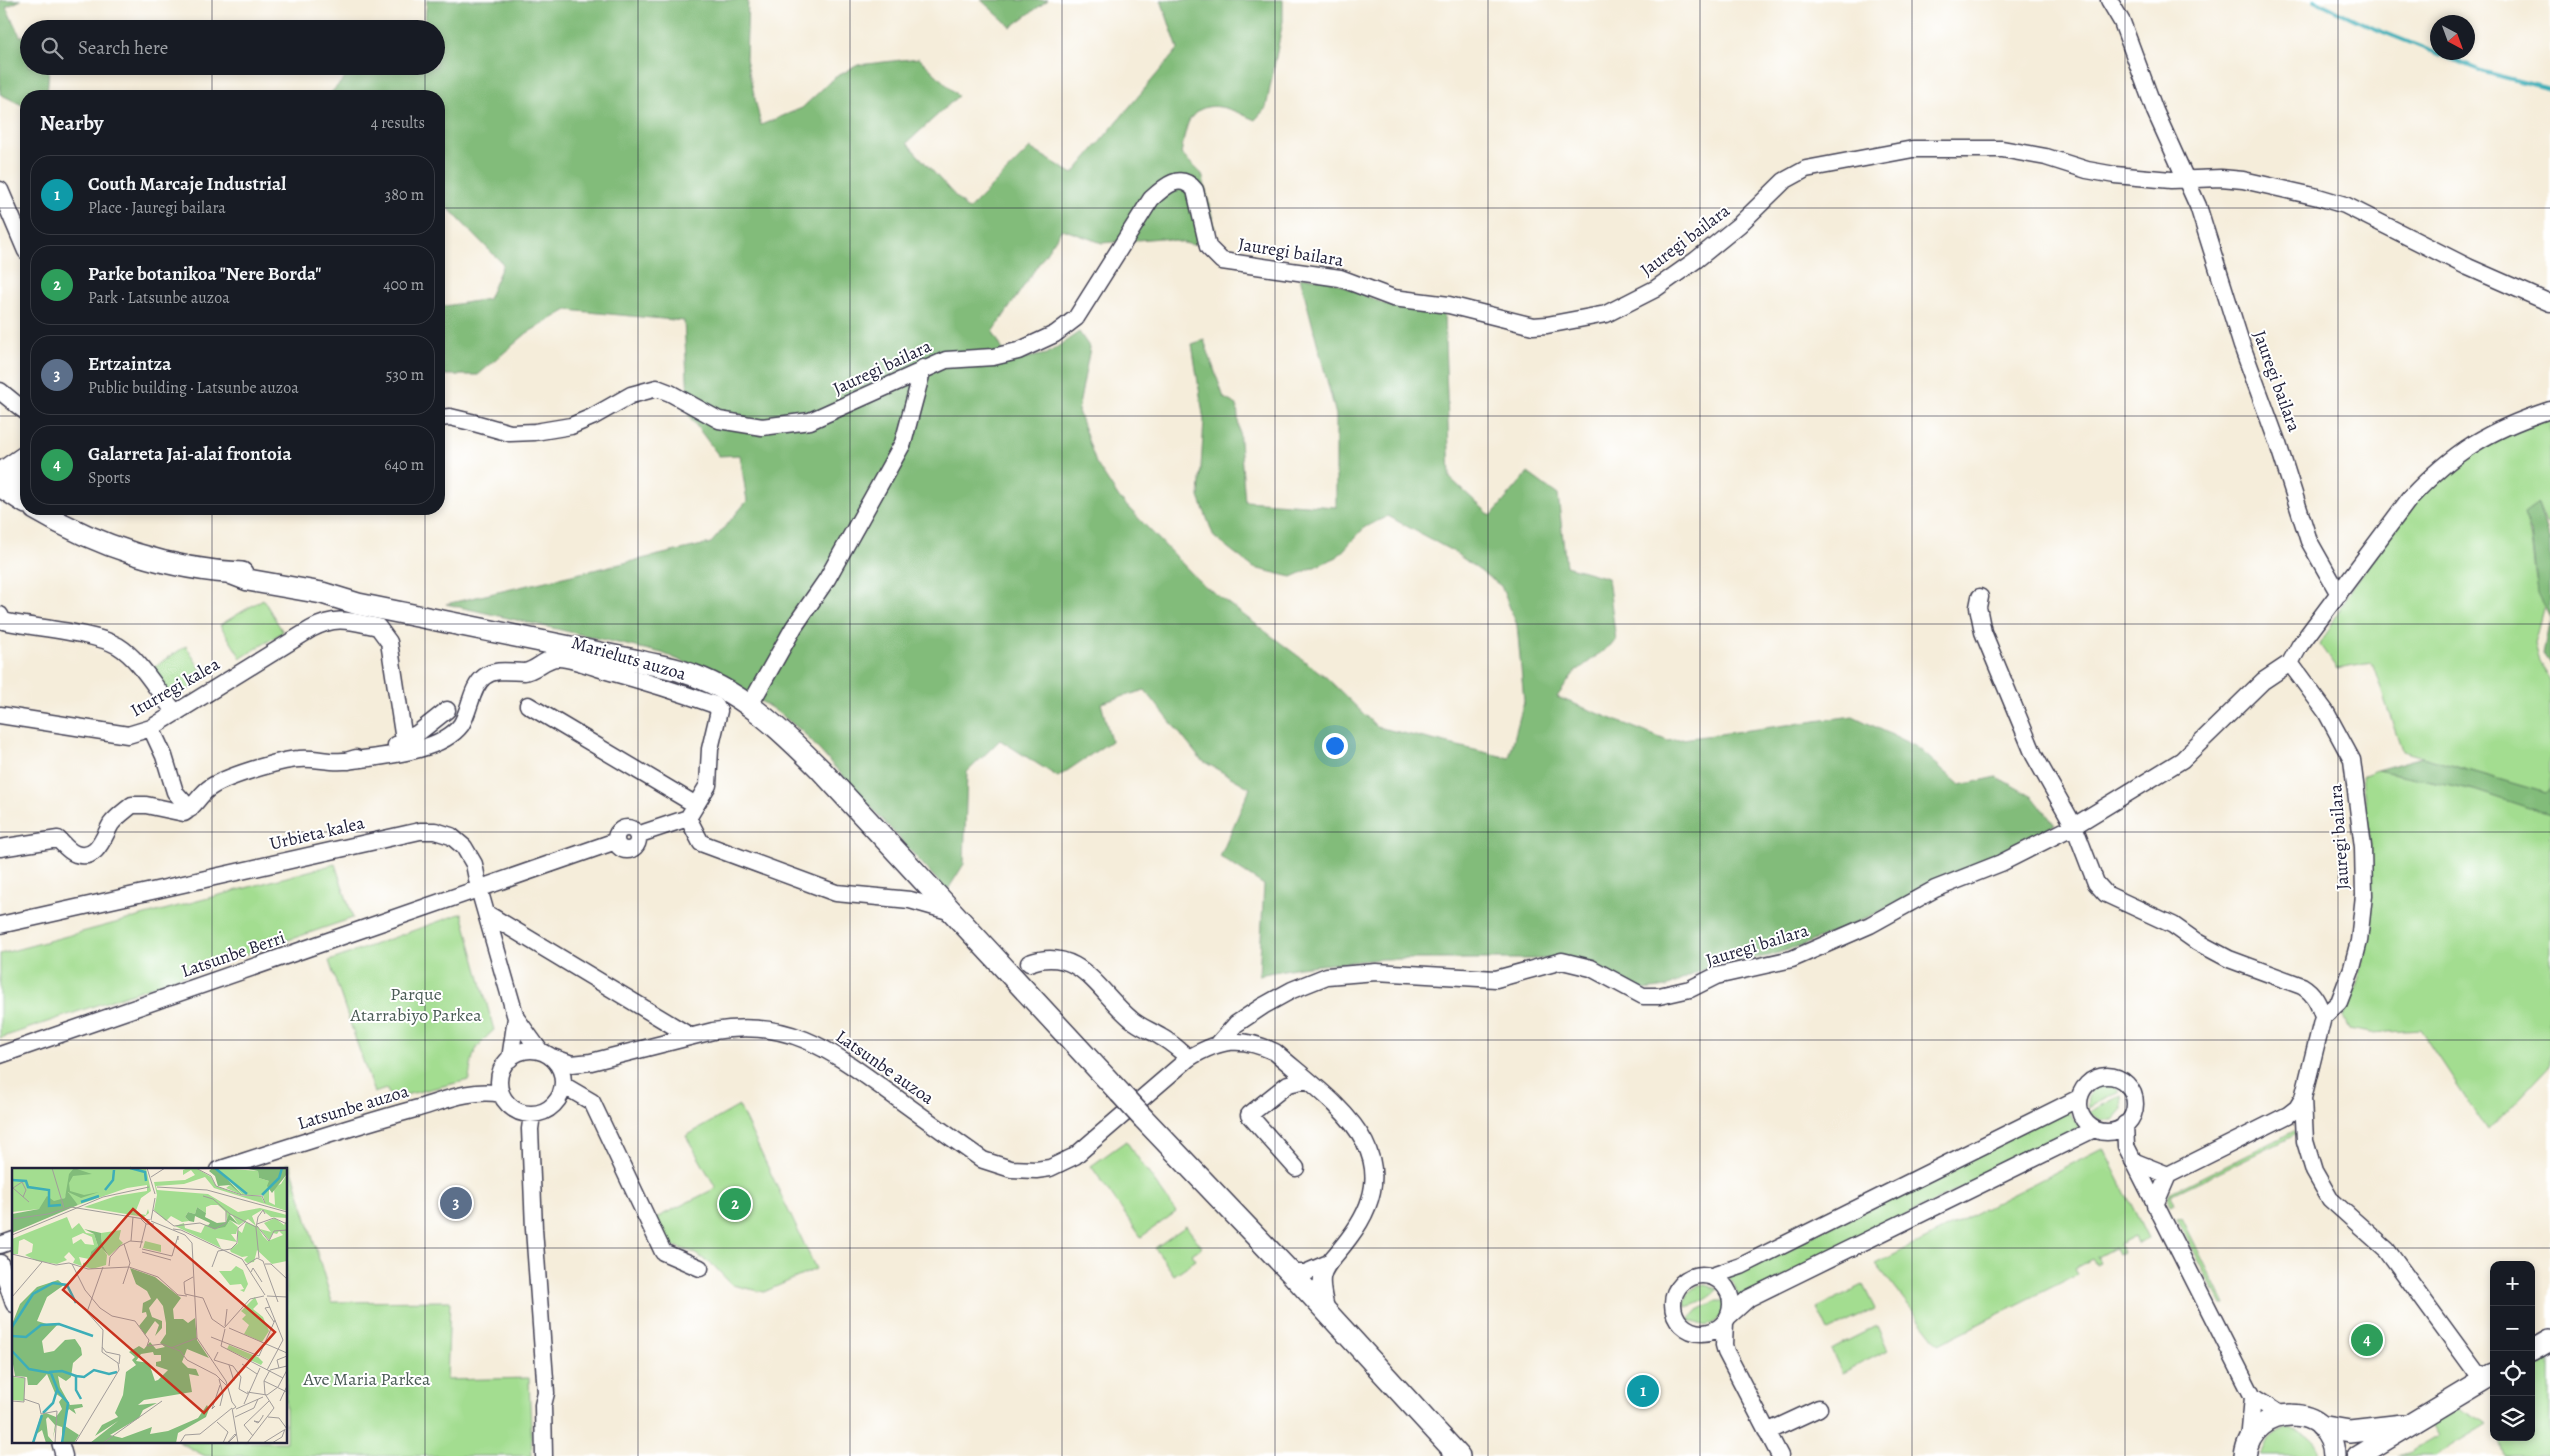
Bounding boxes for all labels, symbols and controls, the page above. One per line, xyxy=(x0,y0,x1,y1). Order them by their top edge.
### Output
north arrow xyxy=(2430,15,2475,60)
search box xyxy=(20,20,445,75)
icon: search xyxy=(38,34,66,62)
text: Search here xyxy=(78,35,168,61)
text: Nearby xyxy=(40,109,103,137)
text: 4 results xyxy=(371,112,425,134)
text: Couth Marcaje Industrial xyxy=(88,171,286,197)
text: 1 xyxy=(54,184,60,206)
text: 380 m xyxy=(385,184,424,206)
text: Place · Jauregi bailara xyxy=(88,197,226,219)
street label: Jauregi bailara xyxy=(1635,198,1735,282)
street label: Jauregi bailara xyxy=(1237,232,1346,272)
text: Parke botanikoa "Nere Borda" xyxy=(88,261,321,287)
text: 2 xyxy=(53,274,61,296)
text: 400 m xyxy=(383,274,424,296)
text: Park · Latsunbe auzoa xyxy=(88,287,230,309)
street label: Jauregi bailara xyxy=(2248,327,2307,436)
street label: Jauregi bailara xyxy=(829,333,936,400)
text: Ertzaintza xyxy=(88,351,171,377)
text: 3 xyxy=(54,364,60,386)
text: 530 m xyxy=(385,364,424,386)
text: Public building · Latsunbe auzoa xyxy=(88,377,299,399)
text: Galarreta Jai-alai frontoia xyxy=(88,441,292,467)
text: 4 xyxy=(53,454,61,476)
text: 640 m xyxy=(384,454,424,476)
text: Sports xyxy=(88,467,131,489)
street label: Marieluts auzoa xyxy=(569,630,690,686)
street label: Iturregi kalea xyxy=(126,652,224,722)
your location xyxy=(1322,733,1348,759)
street label: Jauregi bailara xyxy=(2323,783,2355,891)
street label: Urbieta kalea xyxy=(267,810,367,856)
street label: Jauregi bailara xyxy=(1703,918,1812,972)
street label: Latsunbe Berri xyxy=(178,925,288,983)
park label: Parque Atarrabiyo Parkea xyxy=(349,982,482,1027)
street label: Latsunbe auzoa xyxy=(831,1024,939,1110)
street label: Latsunbe auzoa xyxy=(295,1079,412,1135)
inset map xyxy=(12,1168,288,1444)
pin: 3 xyxy=(440,1184,472,1222)
pin: 2 xyxy=(719,1185,751,1223)
map controls xyxy=(2490,1261,2535,1441)
button: + xyxy=(2490,1261,2535,1306)
button: − xyxy=(2490,1306,2535,1351)
pin: 4 xyxy=(2351,1321,2383,1359)
button: locate xyxy=(2490,1351,2535,1396)
park label: Ave Maria Parkea xyxy=(303,1367,431,1391)
pin: 1 xyxy=(1627,1372,1659,1410)
button: layers xyxy=(2490,1396,2535,1441)

